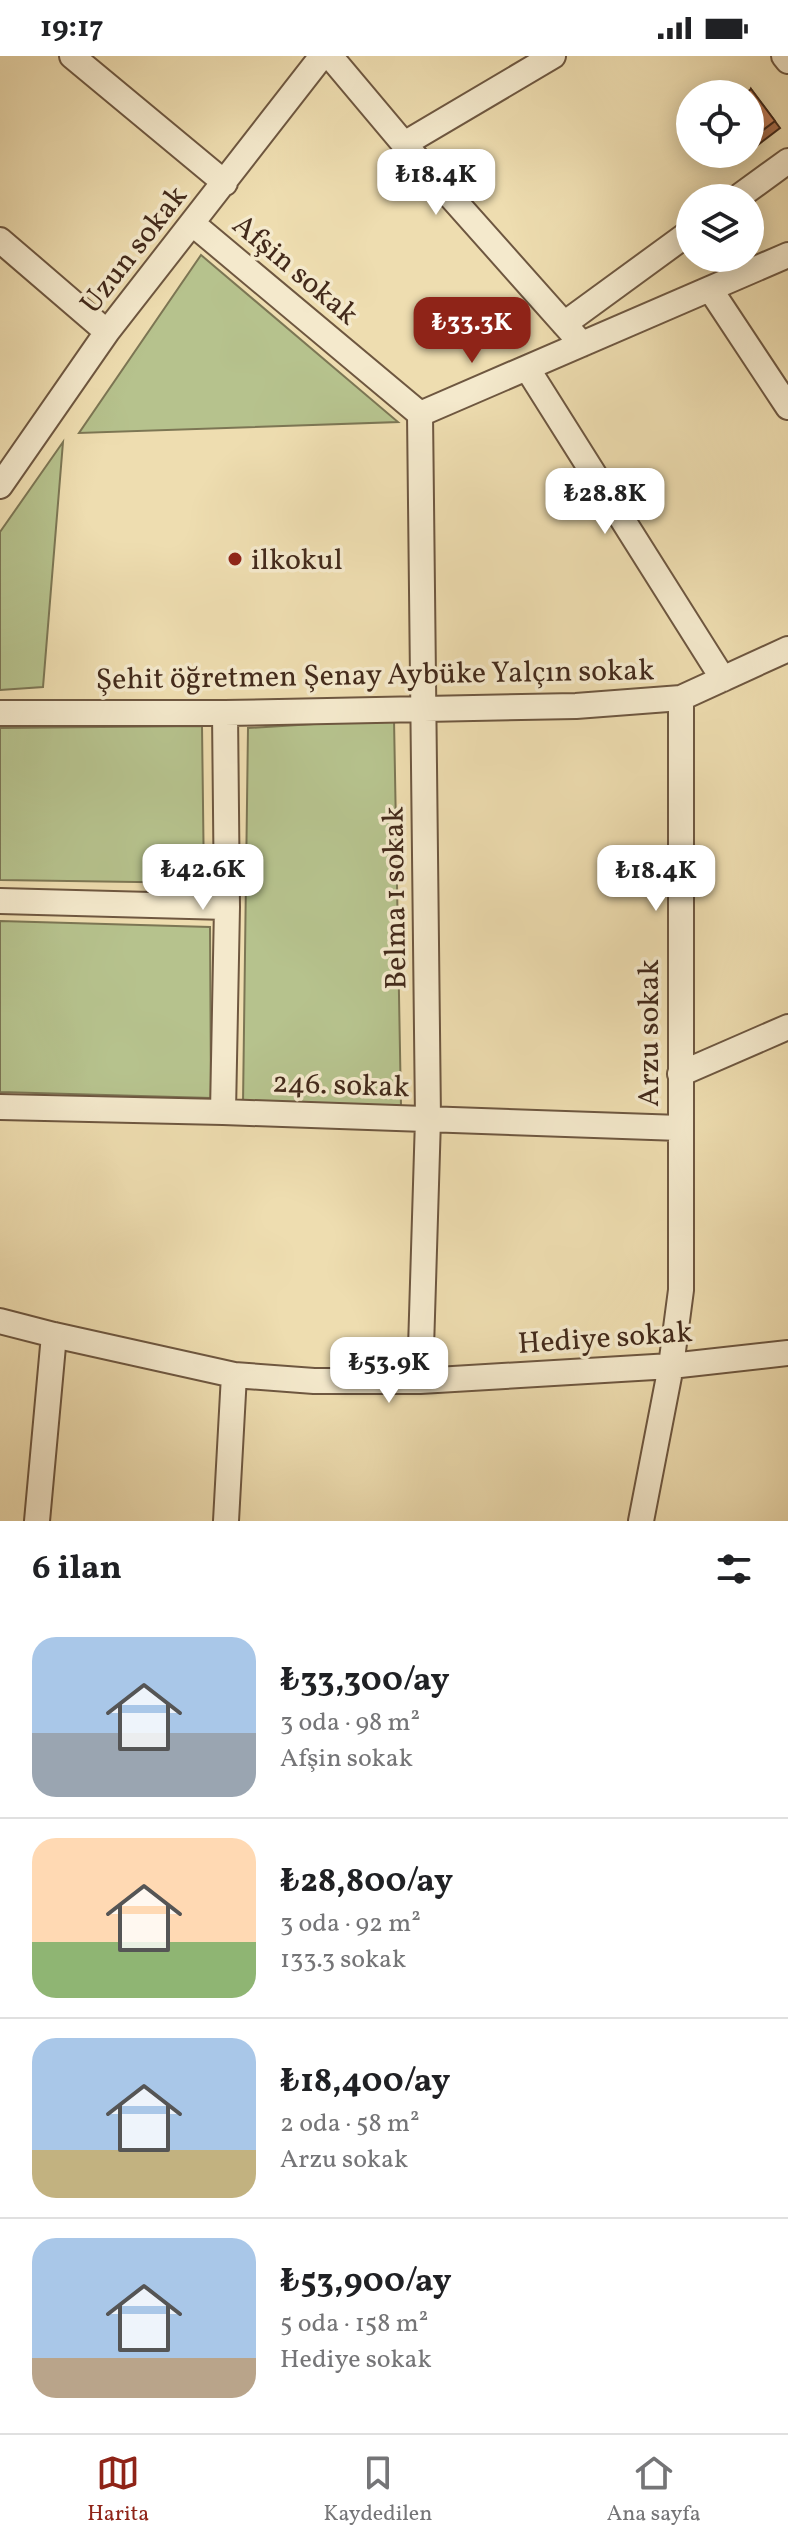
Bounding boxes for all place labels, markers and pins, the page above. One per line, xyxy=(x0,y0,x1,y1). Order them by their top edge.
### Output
pin: ₺18.4K xyxy=(371,149,501,217)
pin: ₺33.3K xyxy=(407,297,537,365)
pin: ₺28.8K xyxy=(540,468,670,536)
place label: ilkokul xyxy=(251,540,343,582)
marker: ilkokul xyxy=(226,550,244,568)
pin: ₺42.6K xyxy=(138,844,268,912)
pin: ₺18.4K xyxy=(591,845,721,913)
pin: ₺53.9K xyxy=(324,1337,454,1405)

